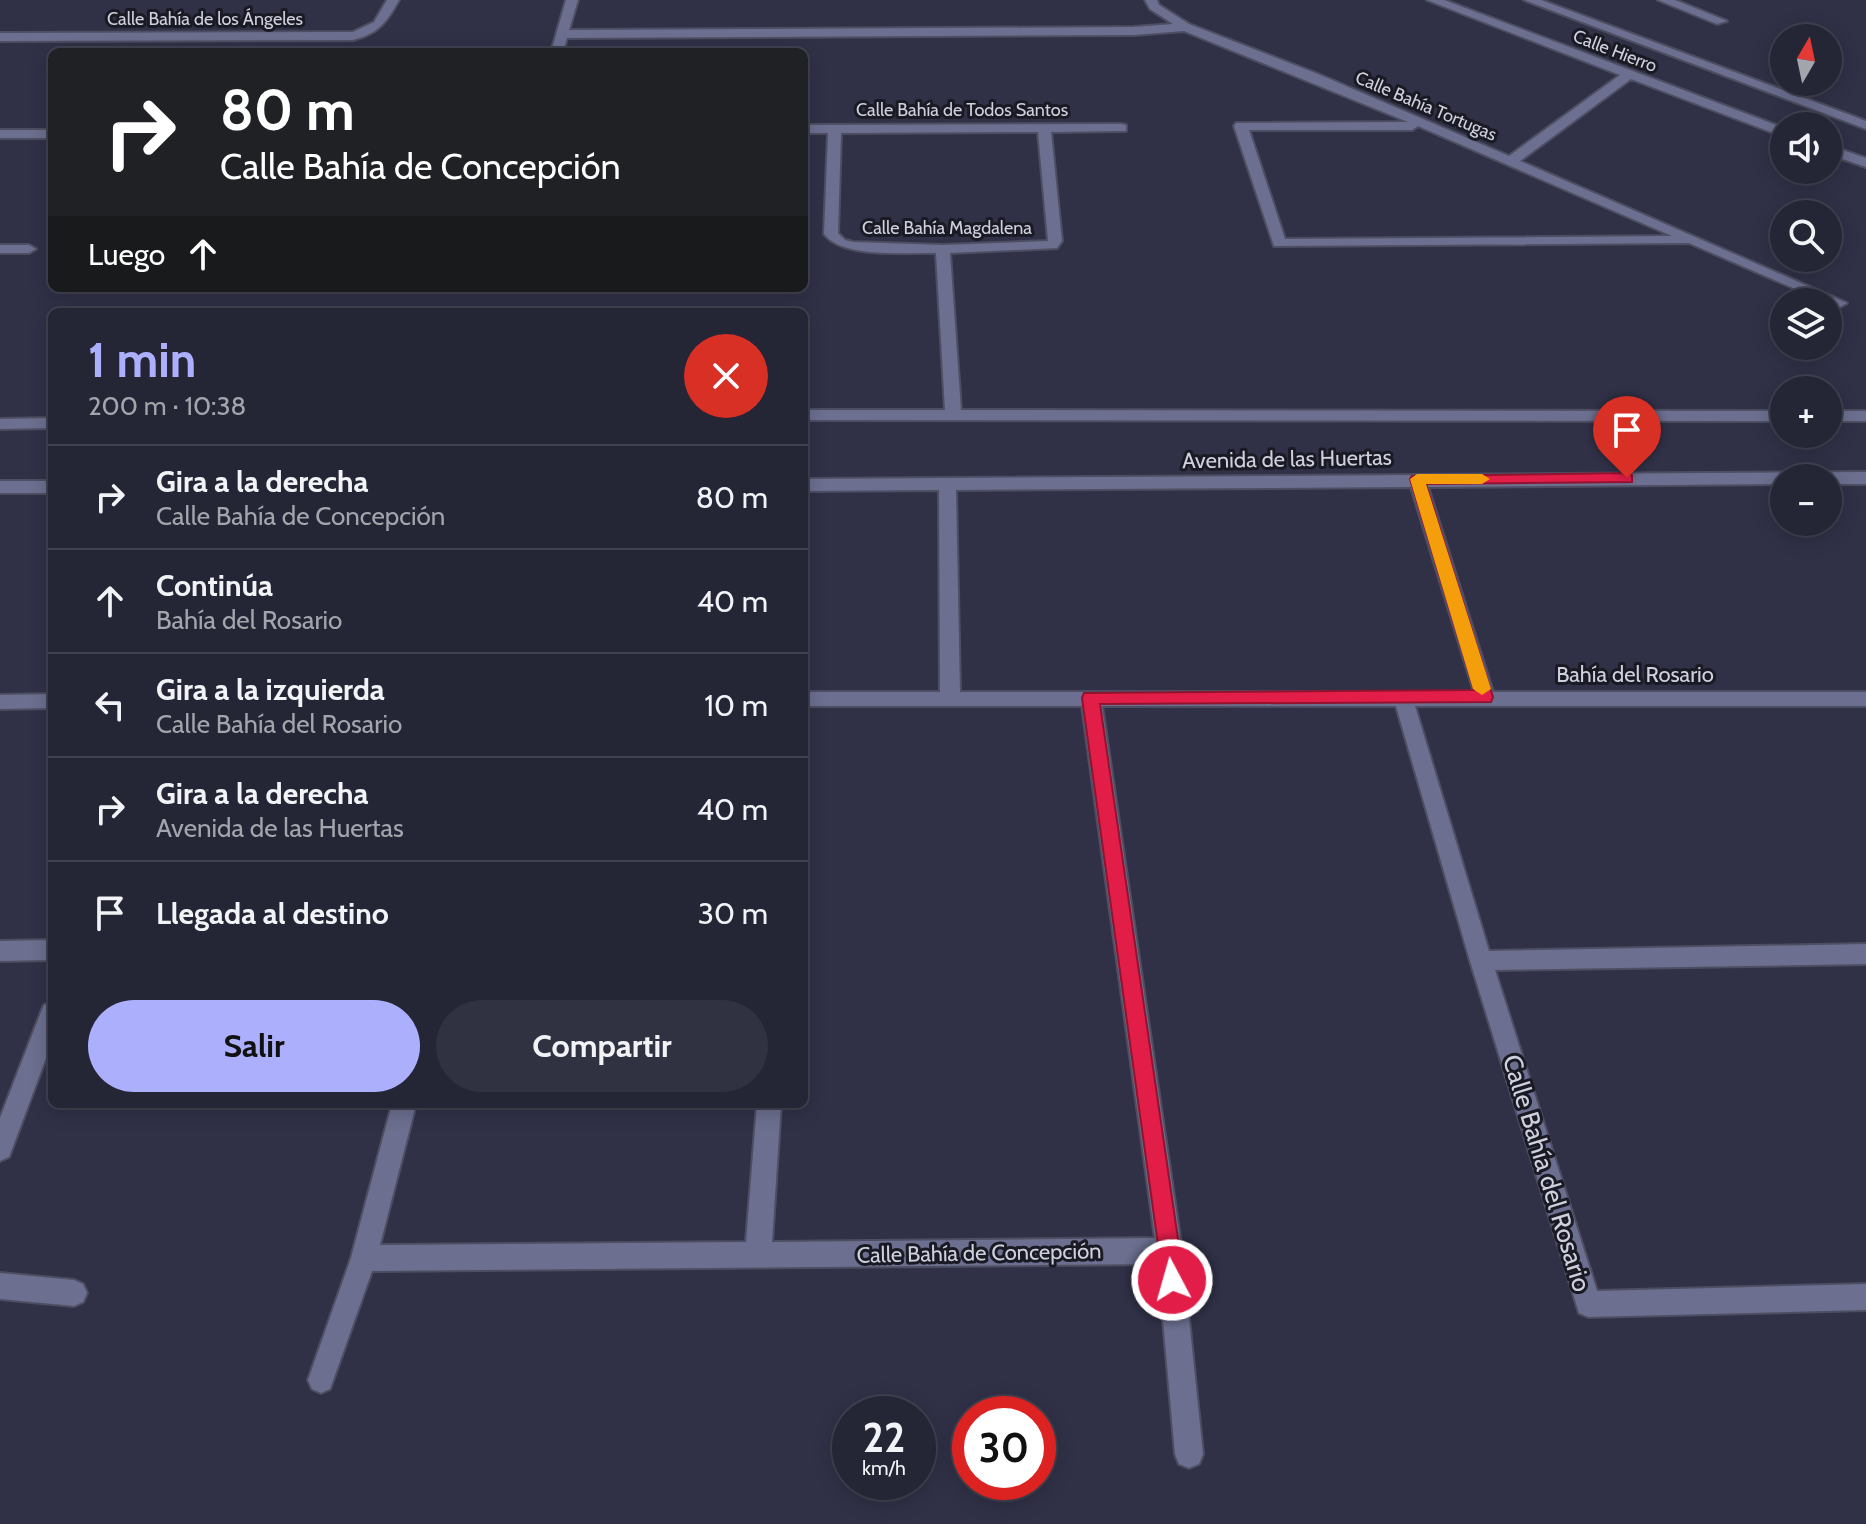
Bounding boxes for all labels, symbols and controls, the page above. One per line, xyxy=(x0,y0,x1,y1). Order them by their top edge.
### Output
street label: Calle Bahía de los Ángeles xyxy=(107,8,303,30)
north arrow xyxy=(1770,24,1842,96)
map controls xyxy=(1770,24,1842,536)
street label: Calle Hierro xyxy=(1570,25,1660,77)
street label: Calle Bahía Tortugas xyxy=(1352,66,1500,146)
text: 80 m xyxy=(220,76,355,144)
icon: right xyxy=(88,80,192,184)
street label: Calle Bahía de Todos Santos xyxy=(856,99,1068,121)
button: sound xyxy=(1770,112,1842,184)
text: Calle Bahía de Concepción xyxy=(220,144,621,188)
button: search xyxy=(1770,200,1842,272)
street label: Calle Bahía Magdalena xyxy=(862,217,1032,239)
icon: ahead xyxy=(181,232,225,276)
text: Luego xyxy=(88,236,165,273)
button: layers xyxy=(1770,288,1842,360)
text: 1 min xyxy=(88,331,196,389)
button: close xyxy=(684,334,768,418)
button: + xyxy=(1770,376,1842,448)
text: 200 m · 10:38 xyxy=(88,390,246,422)
pin xyxy=(1593,396,1661,478)
icon: arrive xyxy=(1605,408,1649,452)
street label: Avenida de las Huertas xyxy=(1182,444,1392,474)
text: Gira a la derecha xyxy=(156,463,368,500)
button: − xyxy=(1770,464,1842,536)
icon: right xyxy=(88,475,132,519)
text: 80 m xyxy=(696,479,768,516)
text: Calle Bahía de Concepción xyxy=(156,500,445,532)
text: Continúa xyxy=(156,567,273,604)
icon: ahead xyxy=(88,579,132,623)
text: 40 m xyxy=(697,583,768,620)
text: Bahía del Rosario xyxy=(156,604,342,636)
street label: Bahía del Rosario xyxy=(1556,661,1714,688)
text: Gira a la izquierda xyxy=(156,671,385,708)
icon: left xyxy=(88,683,132,727)
text: 10 m xyxy=(704,687,768,724)
text: Calle Bahía del Rosario xyxy=(156,708,402,740)
text: Gira a la derecha xyxy=(156,775,368,812)
icon: right xyxy=(88,787,132,831)
text: 40 m xyxy=(697,791,768,828)
text: Avenida de las Huertas xyxy=(156,812,404,844)
icon: arrive xyxy=(88,891,132,935)
text: Llegada al destino xyxy=(156,895,389,932)
text: 30 m xyxy=(698,895,768,932)
button: Salir xyxy=(88,1000,420,1092)
button: Compartir xyxy=(436,1000,768,1092)
street label: Calle Bahía del Rosario xyxy=(1496,1051,1598,1295)
street label: Calle Bahía de Concepción xyxy=(856,1237,1102,1269)
position arrow xyxy=(1130,1238,1214,1322)
speed limit sign: 30 xyxy=(952,1396,1056,1500)
text: 22 xyxy=(863,1413,905,1462)
text: km/h xyxy=(862,1456,906,1480)

